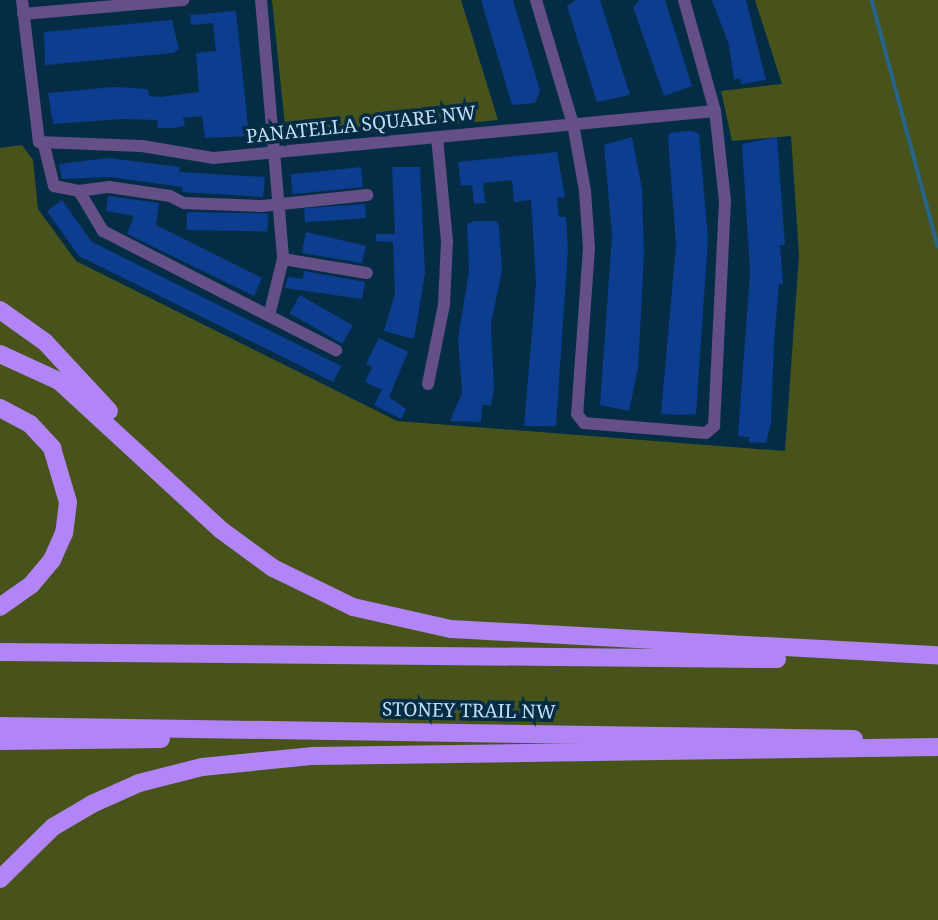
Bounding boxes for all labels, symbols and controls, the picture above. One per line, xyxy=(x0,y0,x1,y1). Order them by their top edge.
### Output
street label: PANATELLA SQUARE NW xyxy=(245,102,477,148)
street label: STONEY TRAIL NW xyxy=(382,698,556,724)

